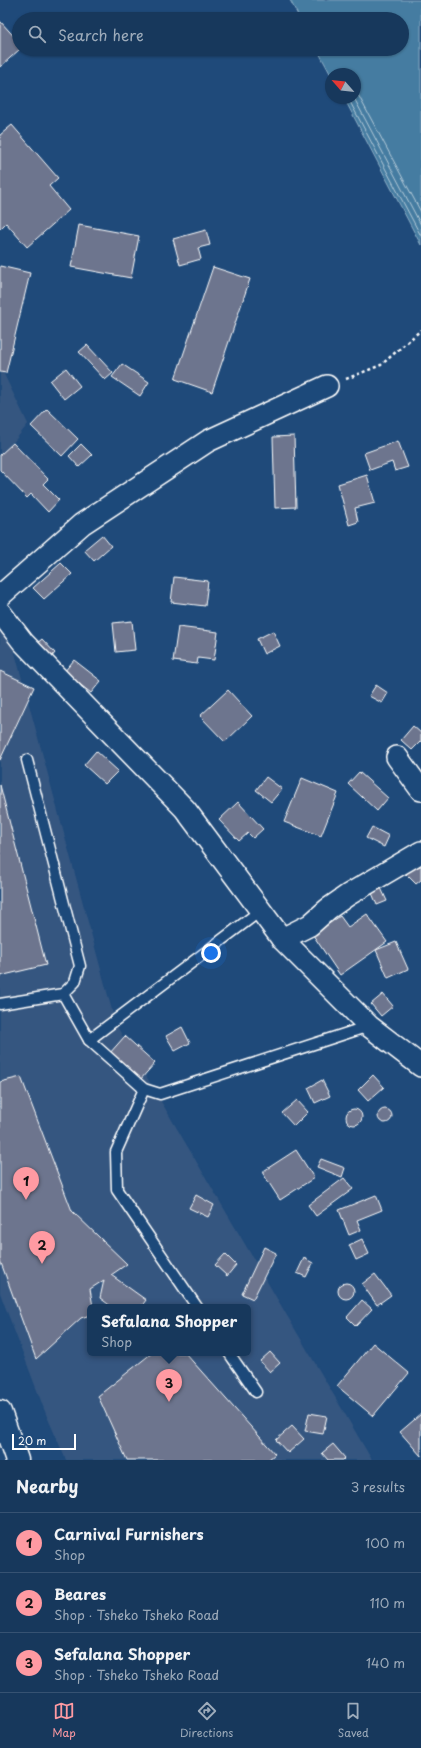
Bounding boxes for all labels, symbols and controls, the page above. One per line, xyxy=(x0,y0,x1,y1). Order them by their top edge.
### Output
search box xyxy=(12,12,409,56)
icon: search xyxy=(26,23,48,45)
text: Search here xyxy=(58,23,144,46)
north arrow xyxy=(325,68,361,104)
your location xyxy=(201,943,221,963)
pin: 1 xyxy=(13,1167,39,1200)
pin: 2 xyxy=(29,1231,55,1264)
popup xyxy=(87,1304,251,1356)
text: Sefalana Shopper xyxy=(101,1309,237,1332)
text: Shop xyxy=(101,1332,132,1351)
pin: 3 xyxy=(156,1369,182,1402)
scale bar xyxy=(12,1432,76,1451)
text: 20 m xyxy=(18,1432,46,1449)
text: Nearby xyxy=(16,1473,78,1499)
text: 3 results xyxy=(351,1477,405,1496)
text: Carnival Furnishers xyxy=(54,1522,204,1545)
text: 1 xyxy=(26,1533,32,1552)
text: 100 m xyxy=(365,1533,405,1552)
text: Shop xyxy=(54,1545,85,1564)
text: Beares xyxy=(54,1582,106,1605)
text: 2 xyxy=(24,1593,34,1612)
text: 110 m xyxy=(370,1593,405,1612)
text: Shop · Tsheko Tsheko Road xyxy=(54,1605,219,1624)
text: Sefalana Shopper xyxy=(54,1642,190,1665)
text: 3 xyxy=(25,1653,33,1672)
text: 140 m xyxy=(366,1653,405,1672)
text: Shop · Tsheko Tsheko Road xyxy=(54,1665,219,1684)
tab: Map xyxy=(52,1700,76,1741)
tab: Directions xyxy=(180,1700,233,1741)
tab: Saved xyxy=(338,1700,369,1741)

